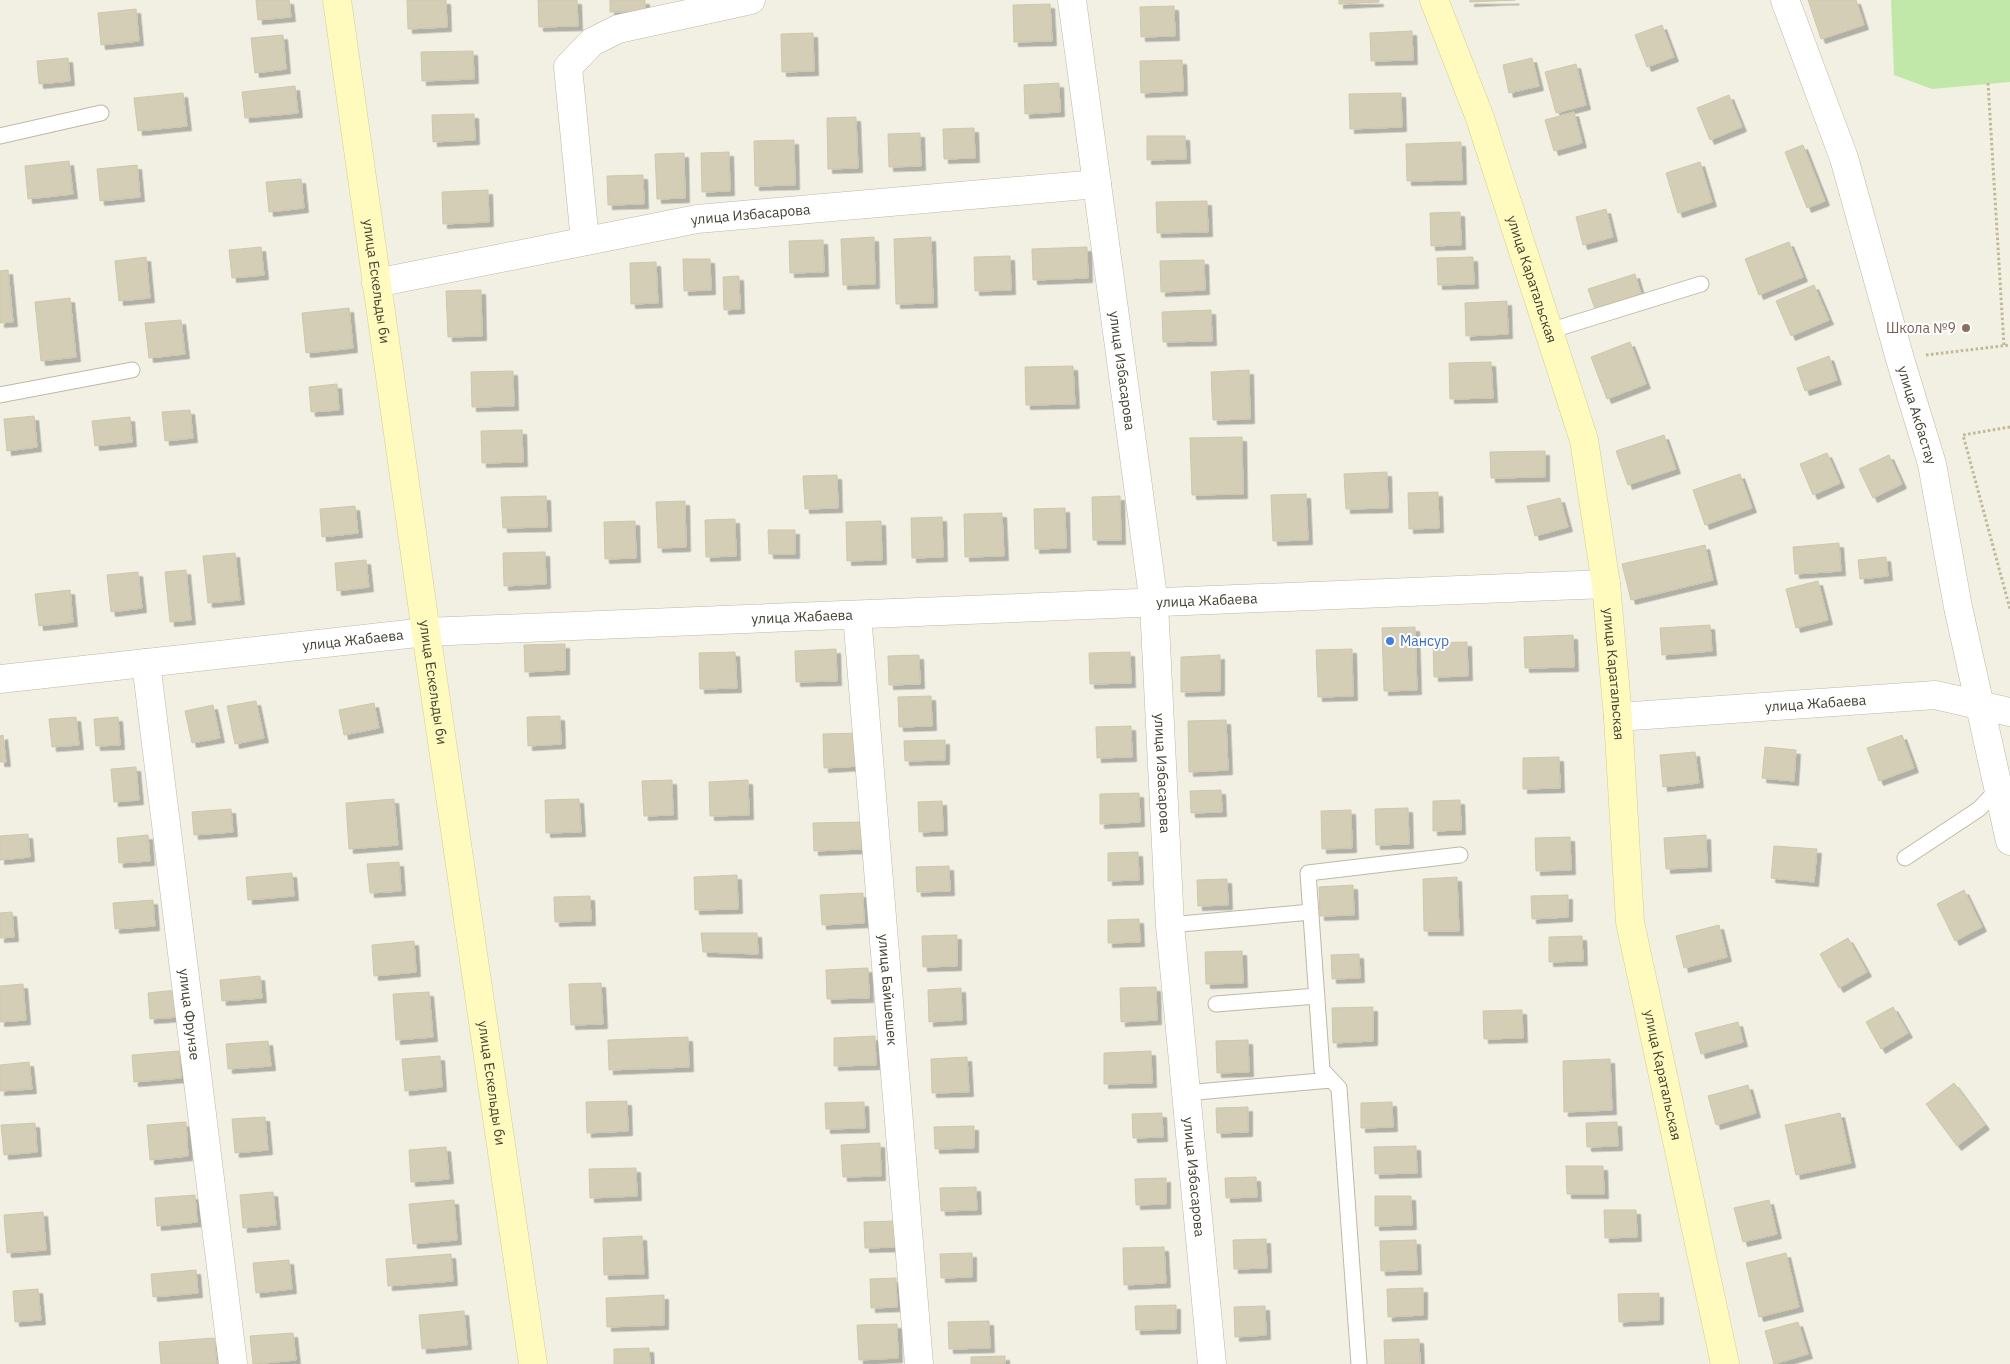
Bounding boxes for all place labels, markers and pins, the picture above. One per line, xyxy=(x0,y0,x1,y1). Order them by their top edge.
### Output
place label: Школа №9 xyxy=(1886,319,1956,337)
marker: Школа №9 xyxy=(1960,322,1972,334)
place label: Мансур xyxy=(1400,632,1449,650)
marker: Мансур xyxy=(1384,635,1396,647)

